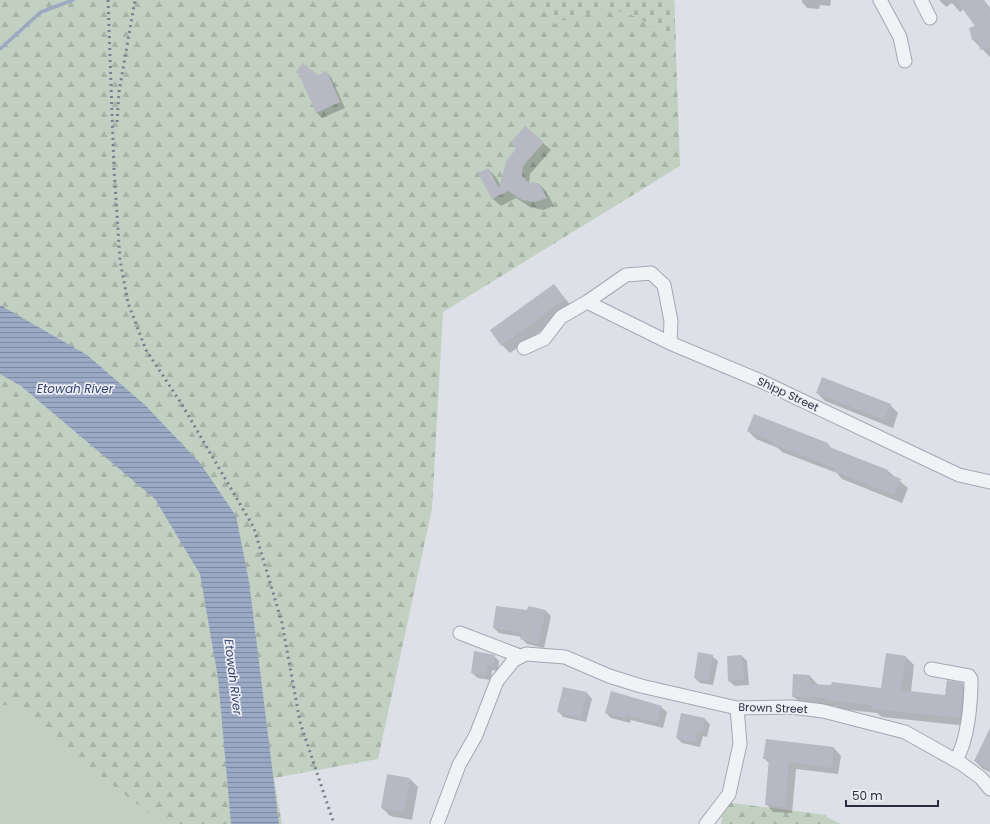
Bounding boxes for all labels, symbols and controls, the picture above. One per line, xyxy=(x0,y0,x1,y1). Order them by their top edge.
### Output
street label: Shipp Street xyxy=(755,373,821,415)
water label: Etowah River xyxy=(37,380,114,397)
water label: Etowah River xyxy=(220,638,247,716)
street label: Brown Street xyxy=(738,699,808,717)
scale bar xyxy=(846,782,938,808)
text: 50 m xyxy=(852,787,883,804)

